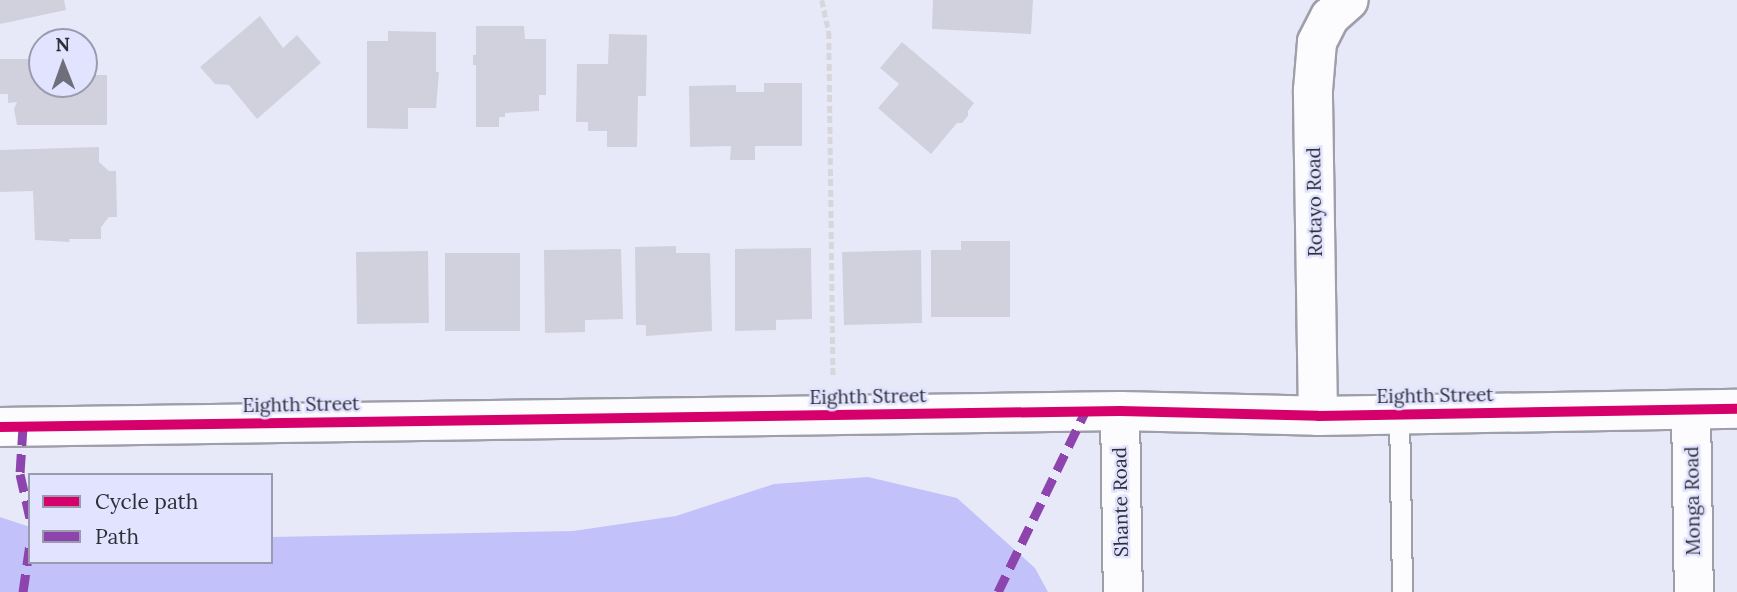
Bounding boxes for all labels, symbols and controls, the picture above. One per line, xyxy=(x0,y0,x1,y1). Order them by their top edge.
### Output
north arrow xyxy=(28,28,98,98)
text: N xyxy=(55,32,70,56)
street label: Rotayo Road xyxy=(1303,147,1327,257)
street label: Eighth Street xyxy=(1376,384,1494,408)
street label: Eighth Street xyxy=(809,385,927,409)
street label: Eighth Street xyxy=(242,393,360,417)
street label: Monga Road xyxy=(1681,446,1705,556)
street label: Shante Road xyxy=(1109,447,1133,557)
legend xyxy=(28,473,273,564)
text: Cycle path xyxy=(95,488,198,515)
text: Path xyxy=(95,523,139,550)

